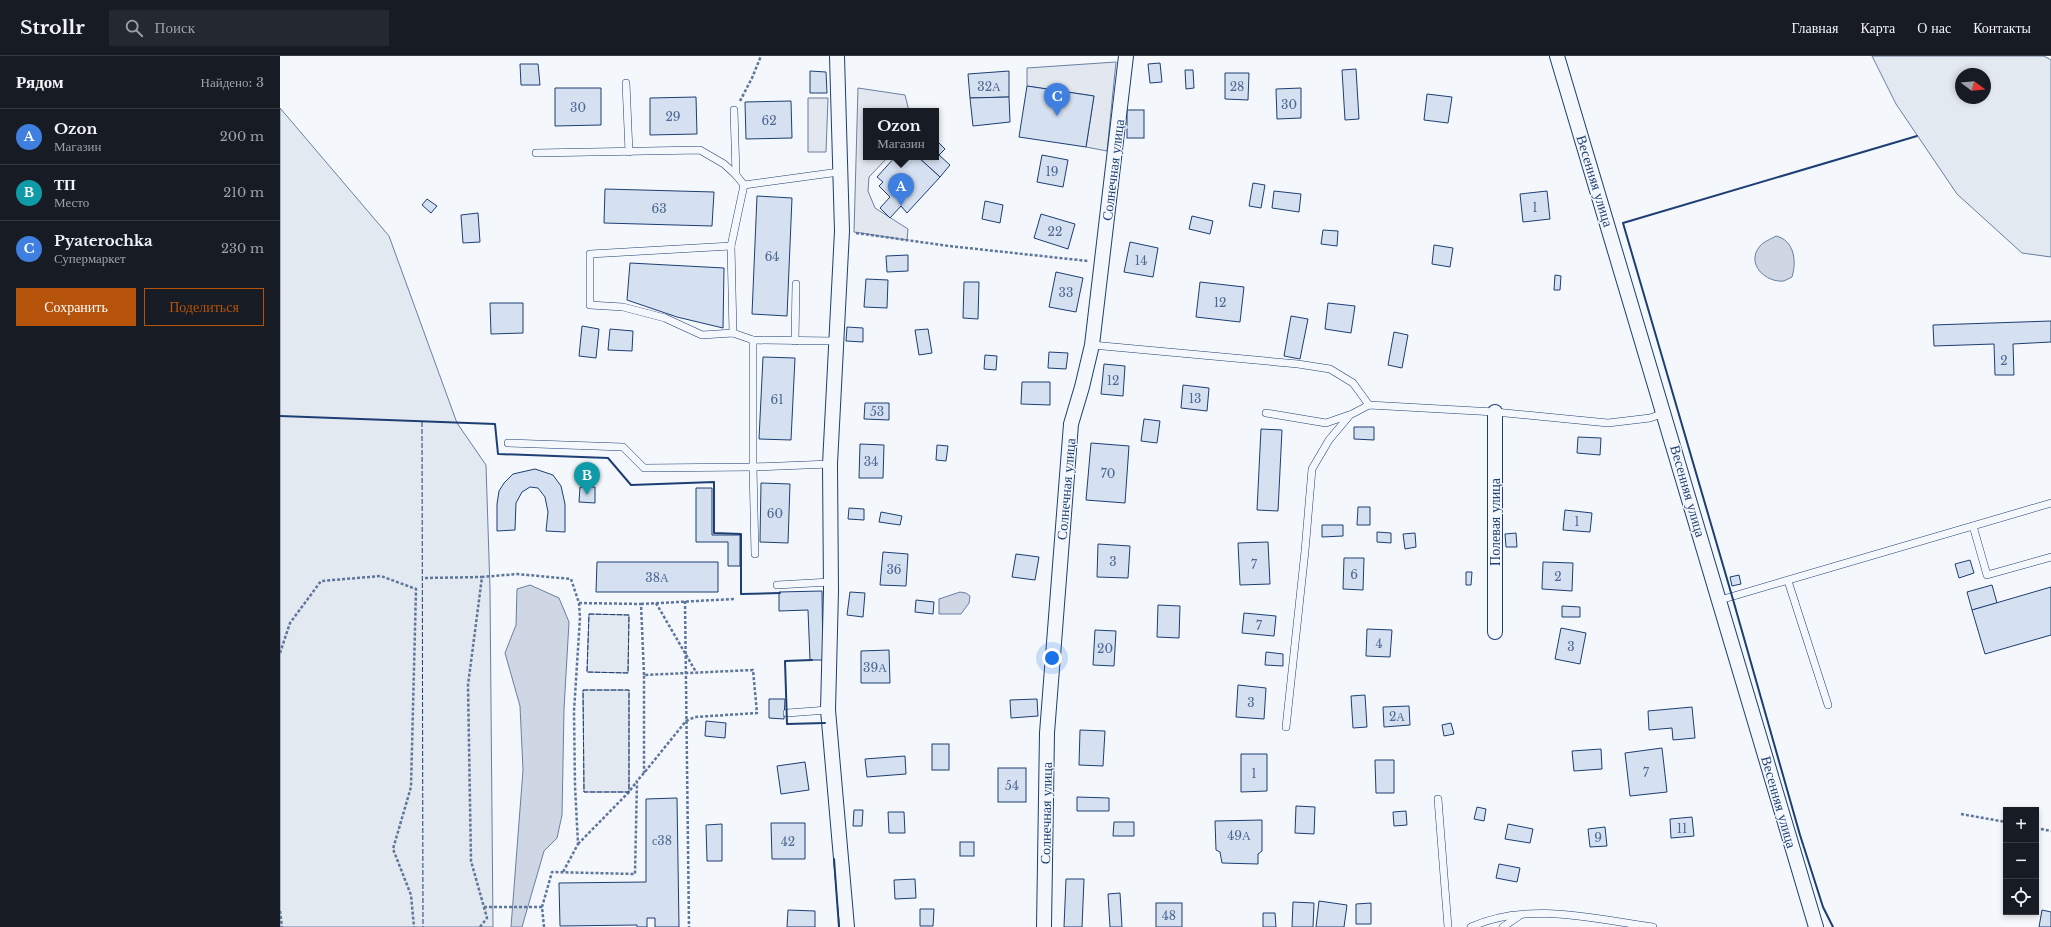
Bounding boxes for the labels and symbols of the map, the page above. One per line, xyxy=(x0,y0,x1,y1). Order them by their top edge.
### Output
north arrow xyxy=(1955,68,1991,104)
house number: 32А xyxy=(977,79,1001,94)
house number: 28 xyxy=(1230,79,1244,94)
pin: C xyxy=(1044,83,1070,116)
house number: 30 xyxy=(1281,97,1297,112)
house number: 30 xyxy=(570,100,586,115)
house number: 29 xyxy=(665,109,681,124)
house number: 62 xyxy=(761,113,777,128)
street label: Солнечная улица xyxy=(1098,117,1128,222)
street label: Весенняя улица xyxy=(1573,133,1618,230)
house number: 19 xyxy=(1045,164,1059,179)
pin: A xyxy=(888,173,914,206)
house number: 1 xyxy=(1532,200,1538,215)
house number: 63 xyxy=(651,201,667,216)
house number: 22 xyxy=(1048,224,1062,239)
house number: 64 xyxy=(765,249,779,264)
house number: 14 xyxy=(1135,253,1147,268)
house number: 33 xyxy=(1059,285,1073,300)
house number: 12 xyxy=(1214,295,1226,310)
house number: 2 xyxy=(2000,353,2008,368)
house number: 12 xyxy=(1107,373,1119,388)
house number: 13 xyxy=(1189,391,1201,406)
house number: 61 xyxy=(770,392,784,407)
house number: 53 xyxy=(870,404,884,419)
street label: Солнечная улица xyxy=(1053,436,1079,541)
street label: Весенняя улица xyxy=(1666,443,1710,540)
house number: 34 xyxy=(864,454,878,469)
pin: B xyxy=(574,462,600,495)
house number: 70 xyxy=(1101,466,1115,481)
street label: Полевая улица xyxy=(1486,477,1504,566)
house number: 60 xyxy=(767,506,783,521)
house number: 1 xyxy=(1574,514,1580,529)
house number: 3 xyxy=(1109,554,1117,569)
house number: 7 xyxy=(1251,557,1258,572)
house number: 36 xyxy=(886,562,902,577)
house number: 6 xyxy=(1350,567,1358,582)
house number: 2 xyxy=(1554,569,1562,584)
house number: 38А xyxy=(645,570,669,585)
house number: 7 xyxy=(1256,618,1263,633)
house number: 4 xyxy=(1375,636,1383,651)
house number: 3 xyxy=(1567,639,1575,654)
house number: 20 xyxy=(1097,641,1113,656)
your location xyxy=(1042,648,1062,668)
house number: 39А xyxy=(863,660,887,675)
house number: 3 xyxy=(1247,695,1255,710)
house number: 2А xyxy=(1389,709,1405,724)
street label: Весенняя улица xyxy=(1757,754,1801,851)
street label: Солнечная улица xyxy=(1036,761,1056,864)
house number: 7 xyxy=(1643,765,1650,780)
house number: 1 xyxy=(1251,766,1257,781)
house number: 54 xyxy=(1005,778,1019,793)
house number: 11 xyxy=(1677,821,1687,836)
house number: 49А xyxy=(1227,828,1251,843)
house number: 9 xyxy=(1594,830,1602,845)
house number: с38 xyxy=(652,833,672,848)
house number: 42 xyxy=(781,834,795,849)
house number: 48 xyxy=(1162,908,1176,923)

